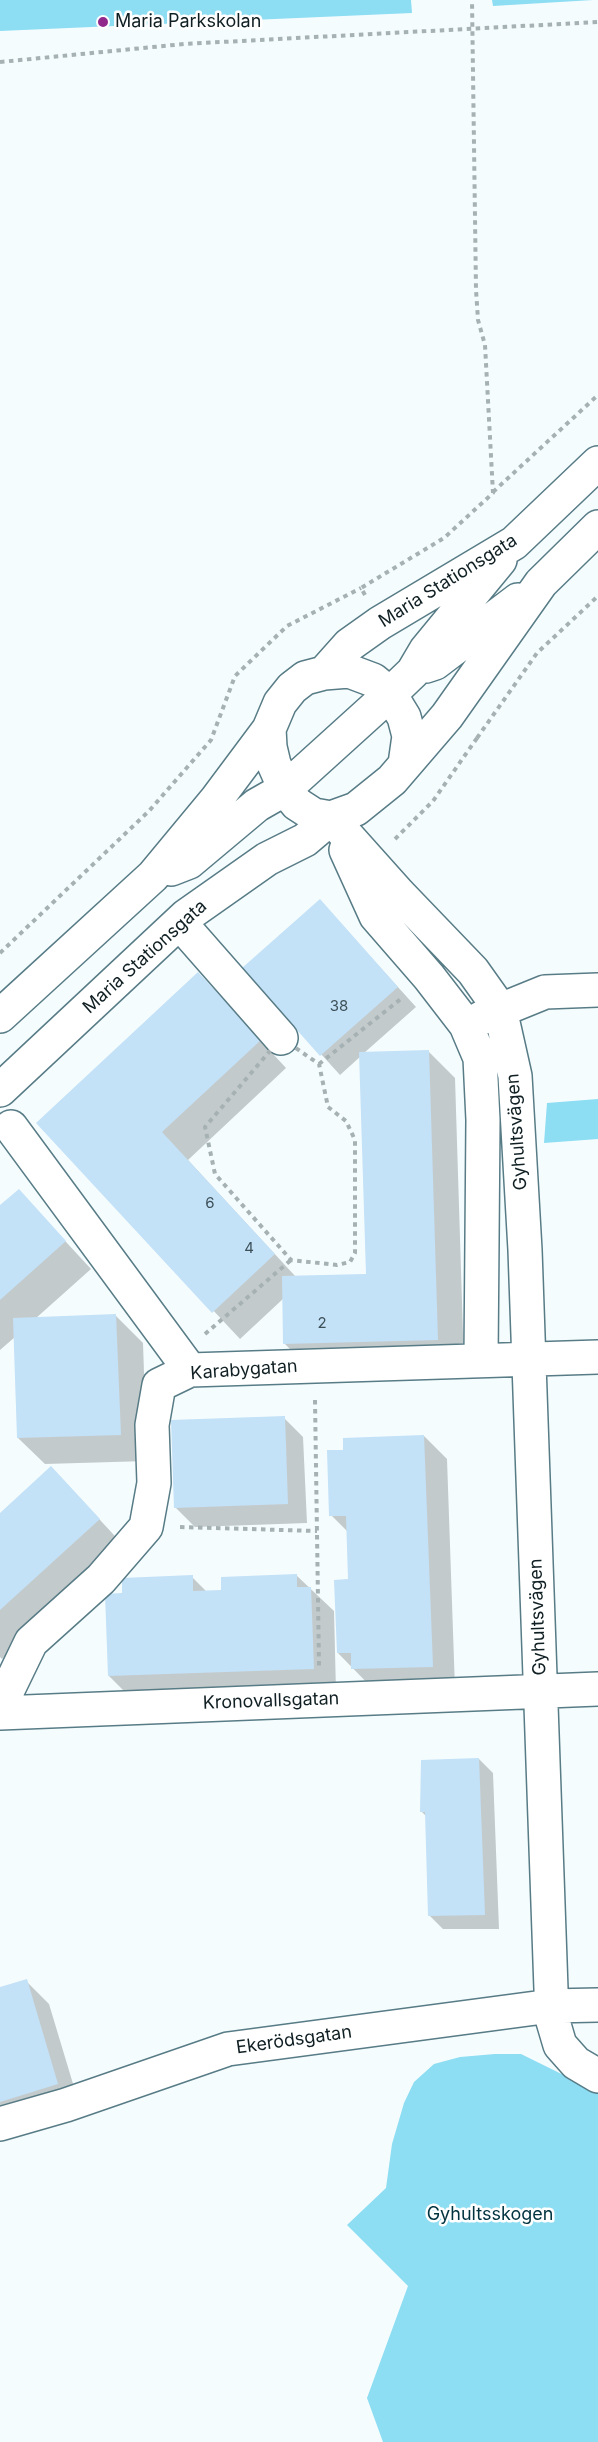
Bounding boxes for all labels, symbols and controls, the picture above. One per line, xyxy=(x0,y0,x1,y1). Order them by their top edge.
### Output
place label: Maria Parkskolan xyxy=(115,11,261,33)
marker: Maria Parkskolan xyxy=(96,15,110,29)
street label: Maria Stationsgata xyxy=(375,530,521,632)
street label: Maria Stationsgata xyxy=(79,896,211,1018)
house number: 38 xyxy=(330,997,348,1015)
street label: Gyhultsvägen xyxy=(502,1073,532,1191)
house number: 6 xyxy=(205,1194,215,1212)
house number: 4 xyxy=(244,1239,254,1257)
house number: 2 xyxy=(317,1314,327,1332)
street label: Karabygatan xyxy=(190,1355,298,1385)
street label: Gyhultsvägen xyxy=(525,1558,551,1676)
street label: Kronovallsgatan xyxy=(202,1688,340,1714)
street label: Ekerödsgatan xyxy=(235,2021,353,2059)
park label: Gyhultsskogen xyxy=(427,2204,553,2226)

